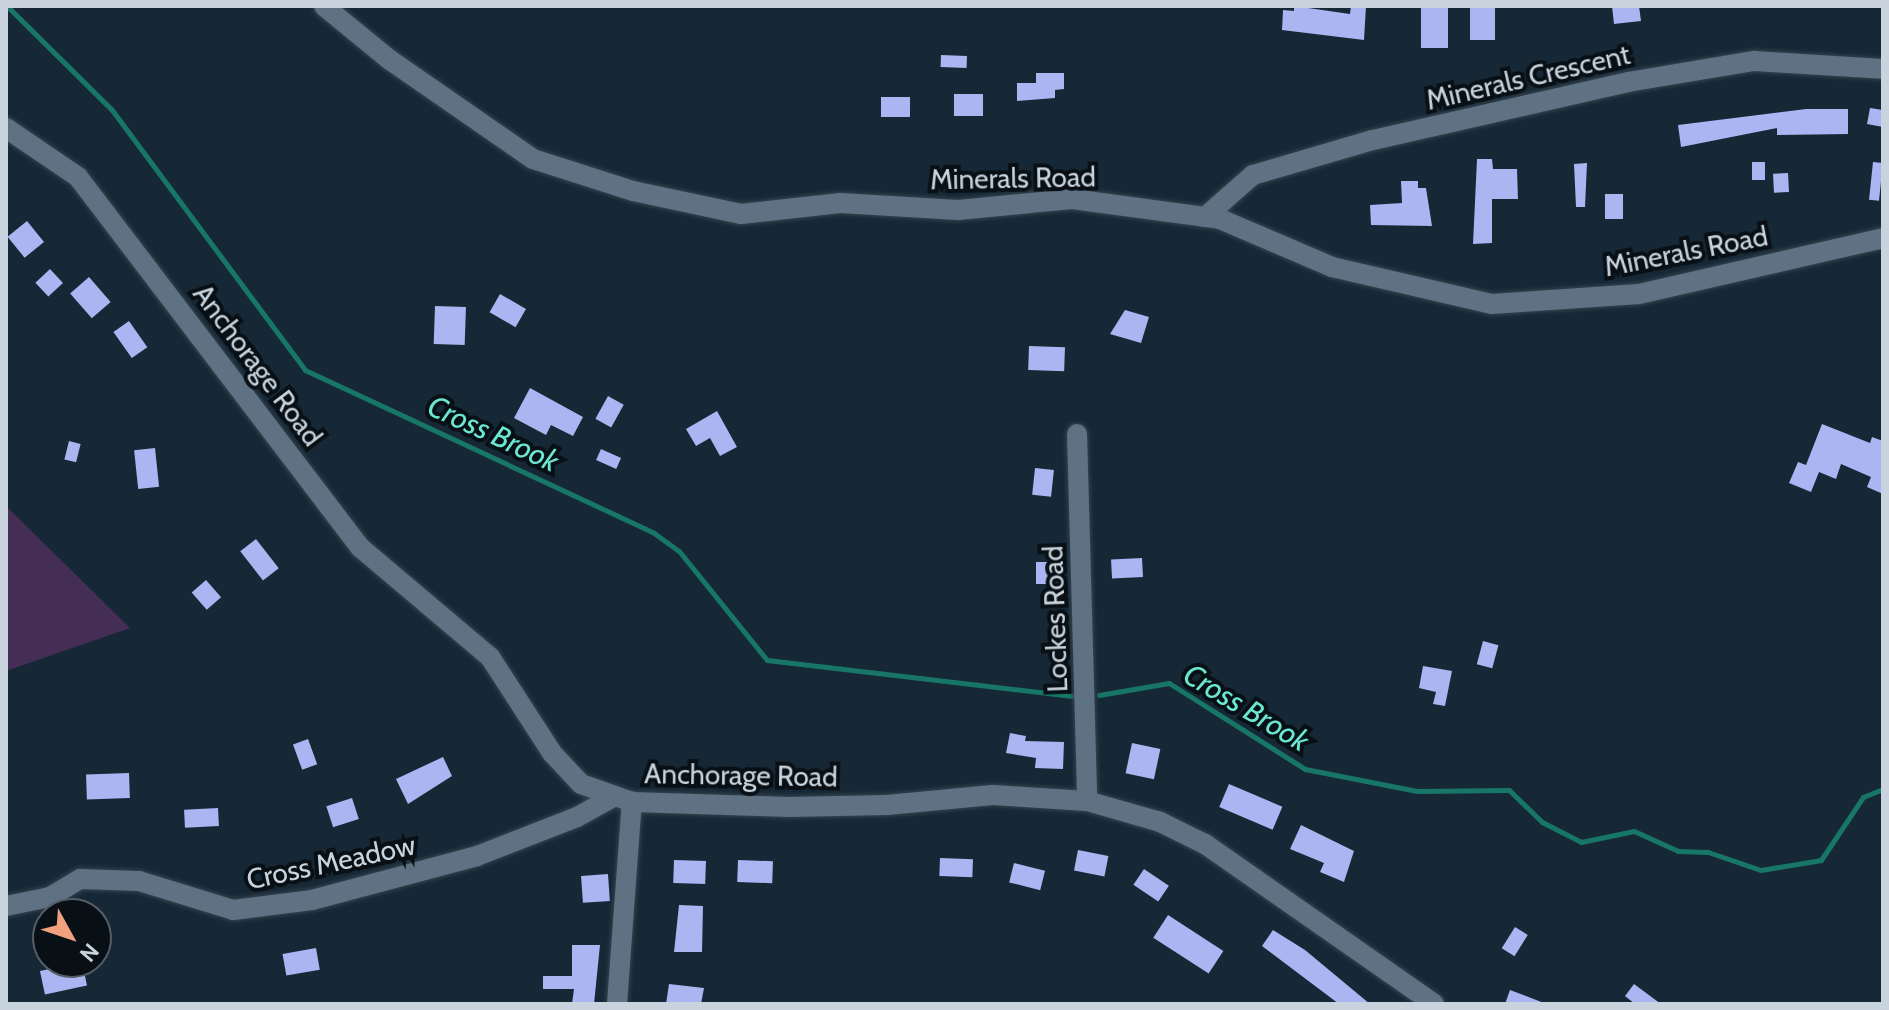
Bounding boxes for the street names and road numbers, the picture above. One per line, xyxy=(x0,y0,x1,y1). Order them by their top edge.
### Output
street label: Minerals Crescent xyxy=(1423,37,1633,117)
street label: Minerals Road xyxy=(930,160,1096,196)
street label: Minerals Road xyxy=(1601,219,1771,283)
street label: Anchorage Road xyxy=(186,278,330,452)
street label: Lockes Road xyxy=(1036,545,1074,693)
street label: Anchorage Road xyxy=(644,757,838,793)
street label: Cross Meadow xyxy=(244,828,418,896)

